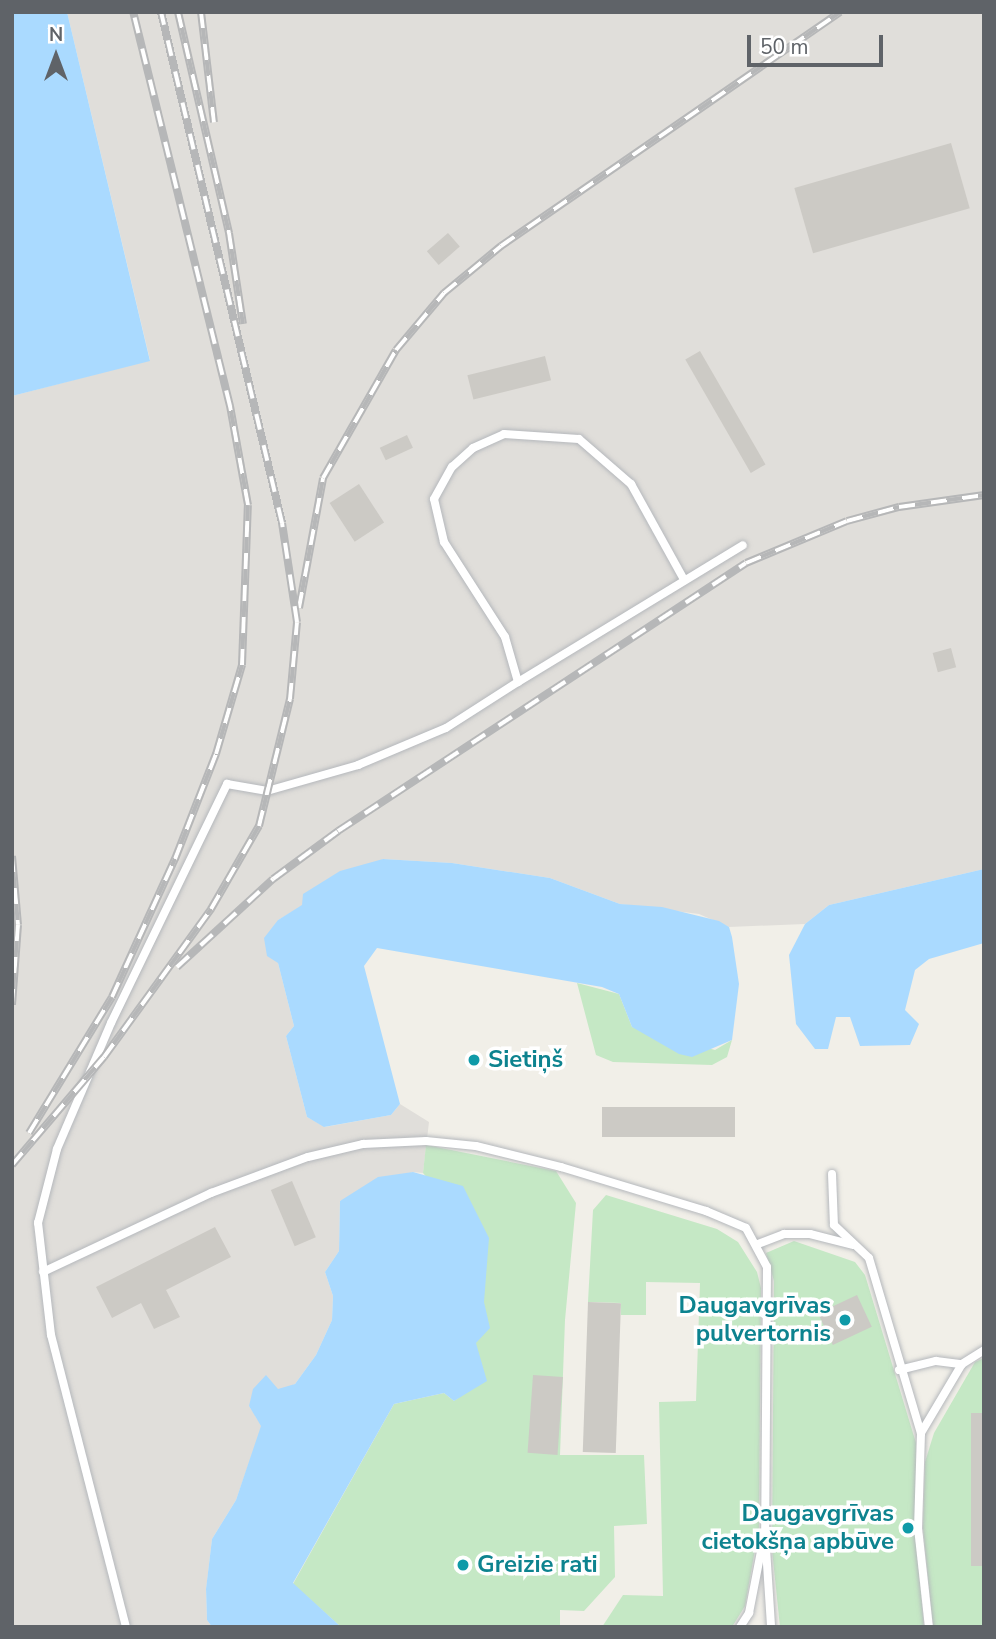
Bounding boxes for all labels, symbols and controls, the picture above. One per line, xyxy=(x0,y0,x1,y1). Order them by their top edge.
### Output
north arrow xyxy=(21,21,91,91)
scale bar xyxy=(751,21,888,65)
text: N xyxy=(49,22,63,48)
text: 50 m xyxy=(760,33,809,61)
place label: Sietiņš xyxy=(488,1046,563,1074)
marker: Sietiņš xyxy=(466,1052,482,1068)
place label: Daugavgrīvas pulvertornis xyxy=(679,1292,831,1348)
marker: Daugavgrīvas pulvertornis xyxy=(837,1312,853,1328)
place label: Daugavgrīvas cietokšņa apbūve xyxy=(701,1500,894,1556)
marker: Daugavgrīvas cietokšņa apbūve xyxy=(900,1520,916,1536)
place label: Greizie rati xyxy=(477,1551,598,1579)
marker: Greizie rati xyxy=(455,1557,471,1573)

